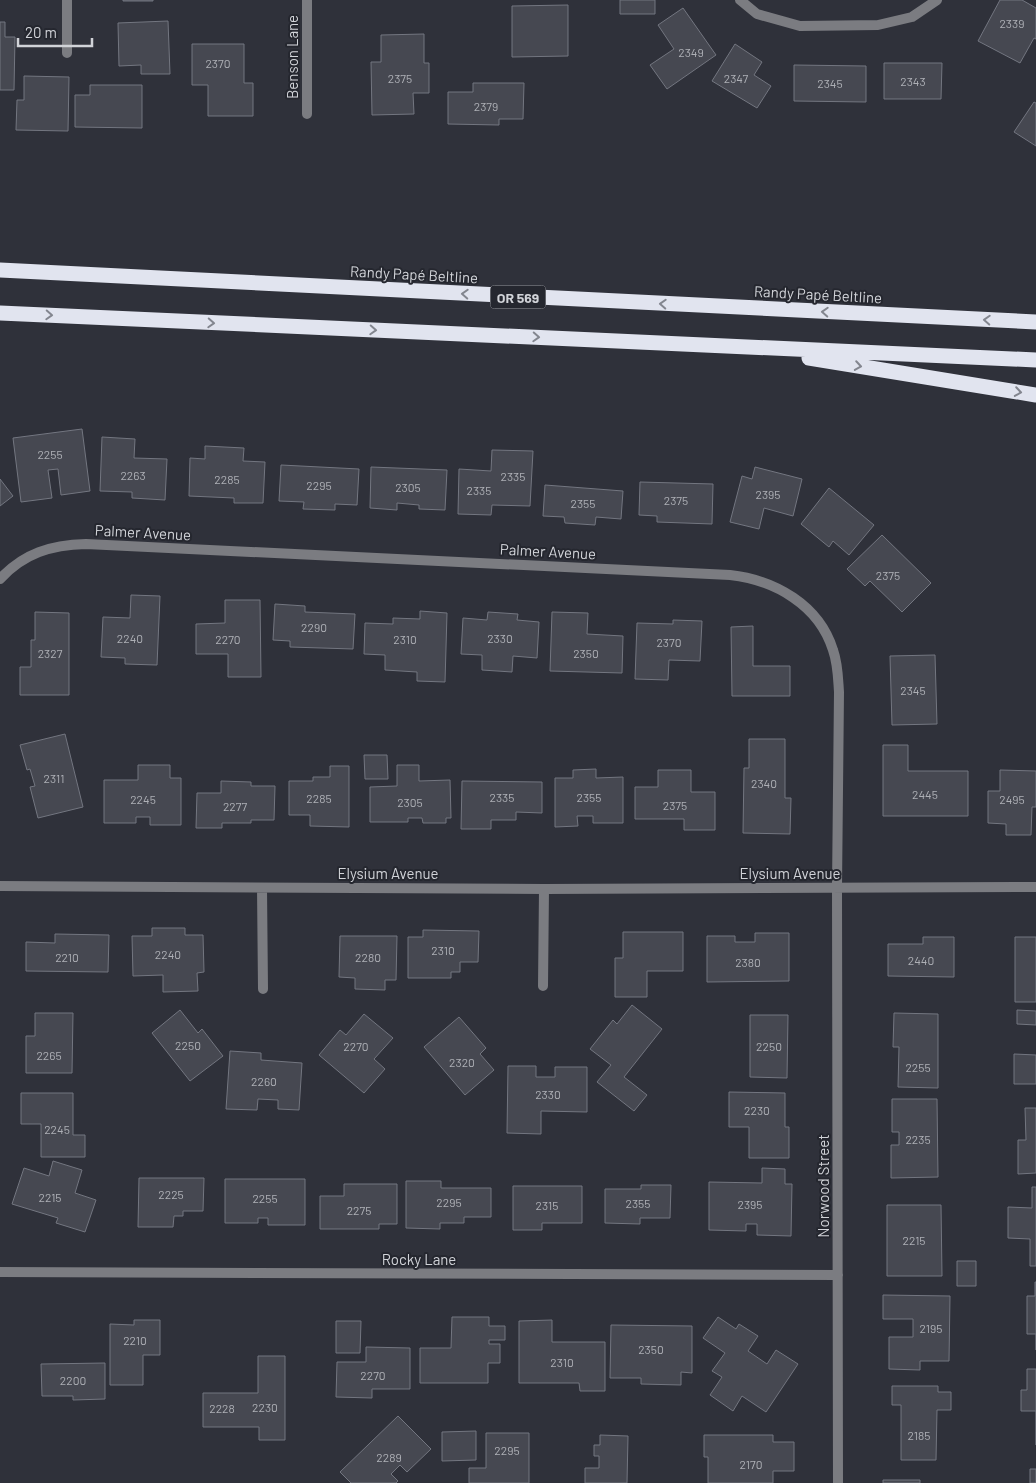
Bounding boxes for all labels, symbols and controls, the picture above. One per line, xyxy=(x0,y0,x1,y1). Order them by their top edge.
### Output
scale bar xyxy=(18,15,91,47)
street label: Benson Lane xyxy=(283,15,301,99)
house number: 2339 xyxy=(1000,16,1024,30)
text: 20 m xyxy=(25,23,57,41)
house number: 2349 xyxy=(678,45,704,59)
house number: 2370 xyxy=(206,56,231,70)
house number: 2375 xyxy=(388,71,412,85)
house number: 2347 xyxy=(724,71,749,85)
house number: 2343 xyxy=(900,74,926,88)
house number: 2345 xyxy=(817,76,843,90)
house number: 2379 xyxy=(474,99,498,113)
street label: Randy Papé Beltline xyxy=(350,262,478,286)
street label: Randy Papé Beltline xyxy=(754,282,882,306)
road number: OR 569 xyxy=(490,286,546,308)
one-way arrow xyxy=(461,288,469,299)
one-way arrow xyxy=(658,298,666,309)
one-way arrow xyxy=(821,307,829,318)
one-way arrow xyxy=(45,310,53,321)
one-way arrow xyxy=(983,315,991,326)
one-way arrow xyxy=(207,317,215,328)
one-way arrow xyxy=(370,325,378,335)
one-way arrow xyxy=(532,332,540,343)
one-way arrow xyxy=(853,360,862,370)
one-way arrow xyxy=(1015,386,1023,397)
house number: 2255 xyxy=(37,447,63,461)
house number: 2263 xyxy=(120,468,146,482)
house number: 2335 xyxy=(501,469,525,483)
house number: 2285 xyxy=(214,472,240,486)
house number: 2295 xyxy=(306,478,332,492)
house number: 2305 xyxy=(395,480,421,494)
house number: 2335 xyxy=(467,483,491,497)
house number: 2395 xyxy=(756,487,780,501)
house number: 2375 xyxy=(664,493,688,507)
house number: 2355 xyxy=(571,496,595,510)
street label: Palmer Avenue xyxy=(94,520,192,544)
street label: Palmer Avenue xyxy=(499,539,597,563)
house number: 2375 xyxy=(876,568,900,582)
house number: 2290 xyxy=(301,620,327,634)
house number: 2240 xyxy=(117,631,143,645)
house number: 2330 xyxy=(487,631,513,645)
house number: 2270 xyxy=(215,632,241,646)
house number: 2310 xyxy=(393,632,417,646)
house number: 2370 xyxy=(657,635,682,649)
house number: 2327 xyxy=(38,646,63,660)
house number: 2350 xyxy=(573,646,599,660)
house number: 2345 xyxy=(900,683,926,697)
house number: 2311 xyxy=(44,771,64,785)
house number: 2340 xyxy=(751,776,777,790)
house number: 2445 xyxy=(912,787,938,801)
house number: 2335 xyxy=(490,790,514,804)
house number: 2355 xyxy=(577,790,601,804)
house number: 2285 xyxy=(306,791,332,805)
house number: 2245 xyxy=(130,792,156,806)
house number: 2495 xyxy=(999,792,1025,806)
house number: 2305 xyxy=(397,795,423,809)
house number: 2375 xyxy=(663,798,687,812)
house number: 2277 xyxy=(223,799,247,813)
street label: Elysium Avenue xyxy=(337,864,439,882)
street label: Elysium Avenue xyxy=(739,864,841,882)
house number: 2310 xyxy=(431,943,455,957)
house number: 2240 xyxy=(155,947,181,961)
house number: 2210 xyxy=(55,950,79,964)
house number: 2280 xyxy=(355,950,381,964)
house number: 2440 xyxy=(908,953,934,967)
house number: 2380 xyxy=(735,955,761,969)
house number: 2250 xyxy=(175,1038,201,1052)
house number: 2270 xyxy=(343,1039,369,1053)
house number: 2250 xyxy=(756,1039,782,1053)
house number: 2265 xyxy=(36,1048,62,1062)
house number: 2320 xyxy=(449,1055,475,1069)
house number: 2255 xyxy=(905,1060,931,1074)
house number: 2260 xyxy=(251,1074,277,1088)
house number: 2330 xyxy=(535,1087,561,1101)
house number: 2230 xyxy=(744,1103,770,1117)
house number: 2245 xyxy=(44,1122,70,1136)
house number: 2235 xyxy=(905,1132,931,1146)
street label: Norwood Street xyxy=(814,1134,832,1238)
house number: 2225 xyxy=(158,1187,184,1201)
house number: 2215 xyxy=(38,1190,62,1204)
house number: 2255 xyxy=(252,1191,278,1205)
house number: 2295 xyxy=(436,1195,462,1209)
house number: 2355 xyxy=(626,1196,650,1210)
house number: 2395 xyxy=(738,1197,762,1211)
house number: 2315 xyxy=(536,1198,558,1212)
house number: 2275 xyxy=(347,1203,371,1217)
house number: 2215 xyxy=(902,1233,926,1247)
street label: Rocky Lane xyxy=(382,1250,456,1268)
house number: 2195 xyxy=(920,1321,942,1335)
house number: 2210 xyxy=(123,1333,147,1347)
house number: 2350 xyxy=(638,1342,664,1356)
house number: 2310 xyxy=(550,1355,574,1369)
house number: 2270 xyxy=(360,1368,386,1382)
house number: 2200 xyxy=(60,1373,86,1387)
house number: 2230 xyxy=(252,1400,278,1414)
house number: 2228 xyxy=(209,1401,235,1415)
house number: 2185 xyxy=(908,1428,930,1442)
house number: 2295 xyxy=(494,1443,520,1457)
house number: 2289 xyxy=(376,1450,402,1464)
house number: 2170 xyxy=(740,1457,762,1471)

